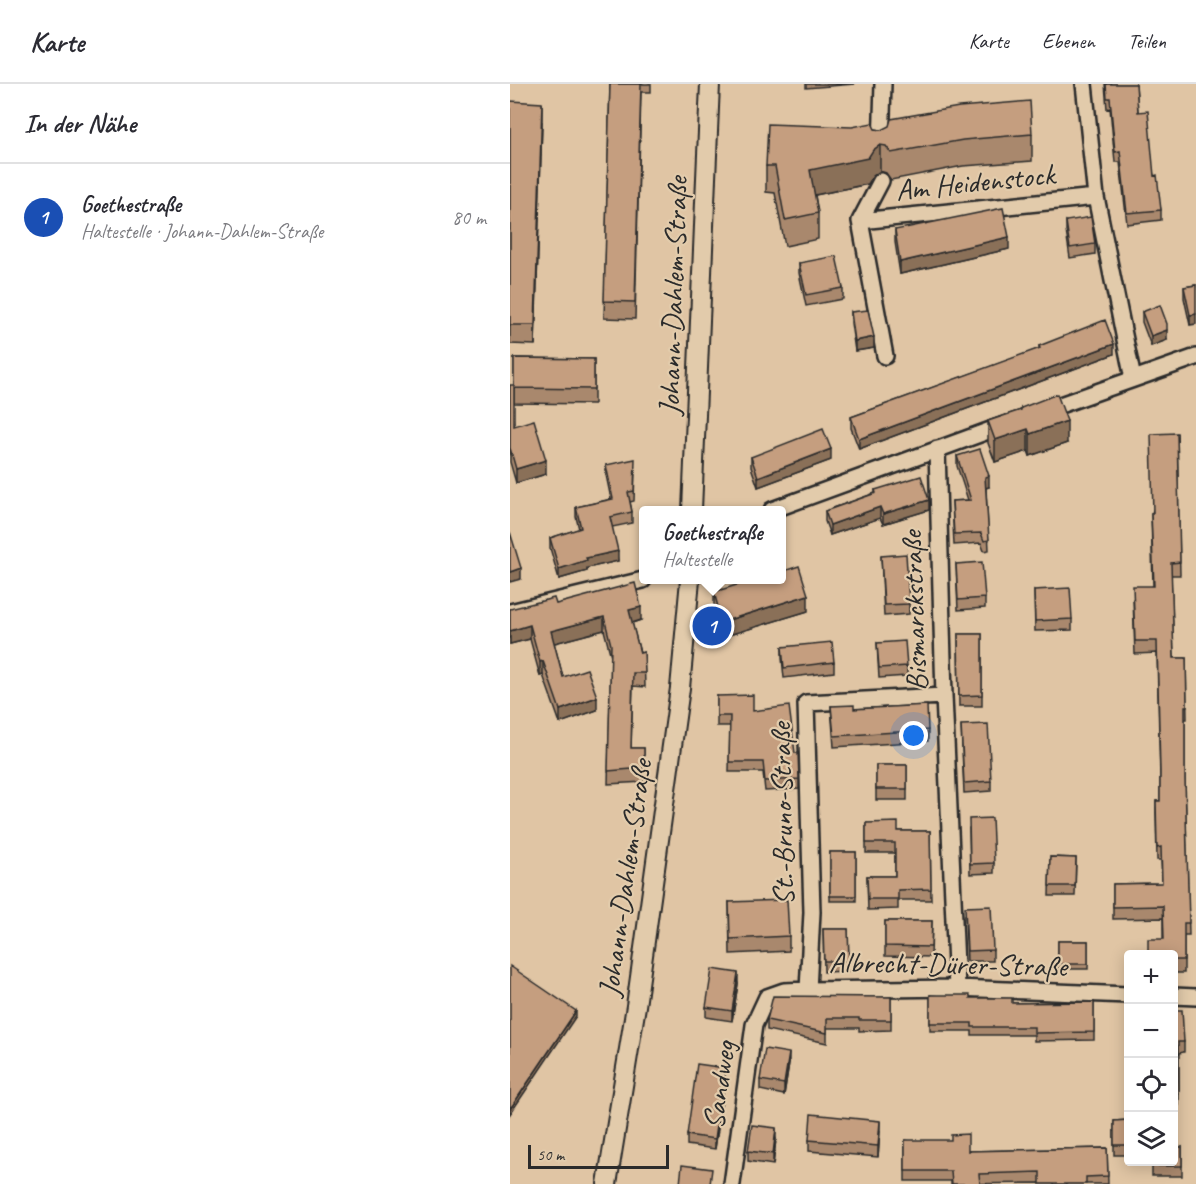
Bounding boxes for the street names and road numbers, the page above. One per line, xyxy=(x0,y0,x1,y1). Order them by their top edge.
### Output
street label: Am Heidenstock xyxy=(894,155,1058,209)
street label: Johann-Dahlem-Straße xyxy=(650,174,696,418)
street label: Bismarckstraße xyxy=(892,528,936,692)
street label: St.-Bruno-Straße xyxy=(761,720,803,906)
street label: Johann-Dahlem-Straße xyxy=(589,755,661,1001)
street label: Albrecht-Dürer-Straße xyxy=(829,943,1070,985)
street label: Sandweg xyxy=(694,1037,744,1132)

